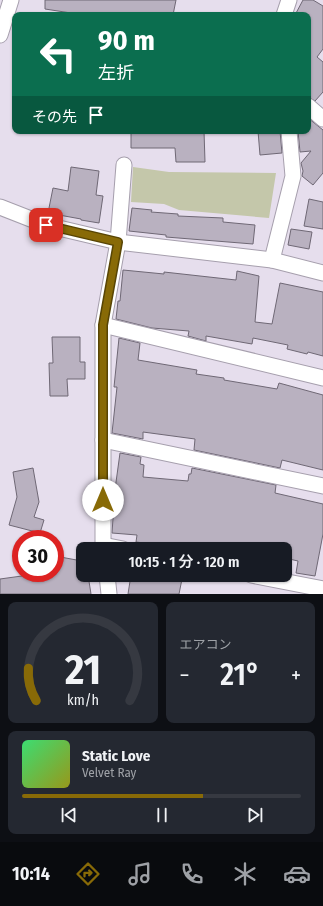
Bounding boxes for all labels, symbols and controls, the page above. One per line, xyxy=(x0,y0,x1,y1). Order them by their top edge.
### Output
text: 90 m xyxy=(98,24,155,57)
icon: left xyxy=(32,28,84,80)
text: 左折 xyxy=(98,62,134,84)
icon: arrive xyxy=(85,104,107,126)
text: その先 xyxy=(32,108,77,126)
pin xyxy=(29,208,63,242)
icon: arrive xyxy=(35,214,57,236)
position arrow xyxy=(82,479,124,521)
speed limit sign: 30 xyxy=(12,530,64,582)
text: 10:15 · 1 分 · 120 m xyxy=(129,553,239,571)
text: エアコン xyxy=(180,637,232,652)
text: 21 xyxy=(64,644,101,694)
text: 21° xyxy=(220,657,260,693)
text: − xyxy=(180,662,189,689)
text: + xyxy=(291,662,301,689)
text: km/h xyxy=(67,691,99,708)
text: Static Love xyxy=(82,747,150,765)
text: Velvet Ray xyxy=(82,765,136,780)
icon: previous xyxy=(58,804,80,826)
icon: pause xyxy=(151,804,173,826)
icon: next xyxy=(244,804,266,826)
icon: directions xyxy=(74,860,102,888)
icon: music xyxy=(126,860,154,888)
icon: phone xyxy=(178,860,206,888)
icon: climate xyxy=(231,860,259,888)
icon: car xyxy=(283,860,311,888)
text: 10:14 xyxy=(12,863,50,885)

